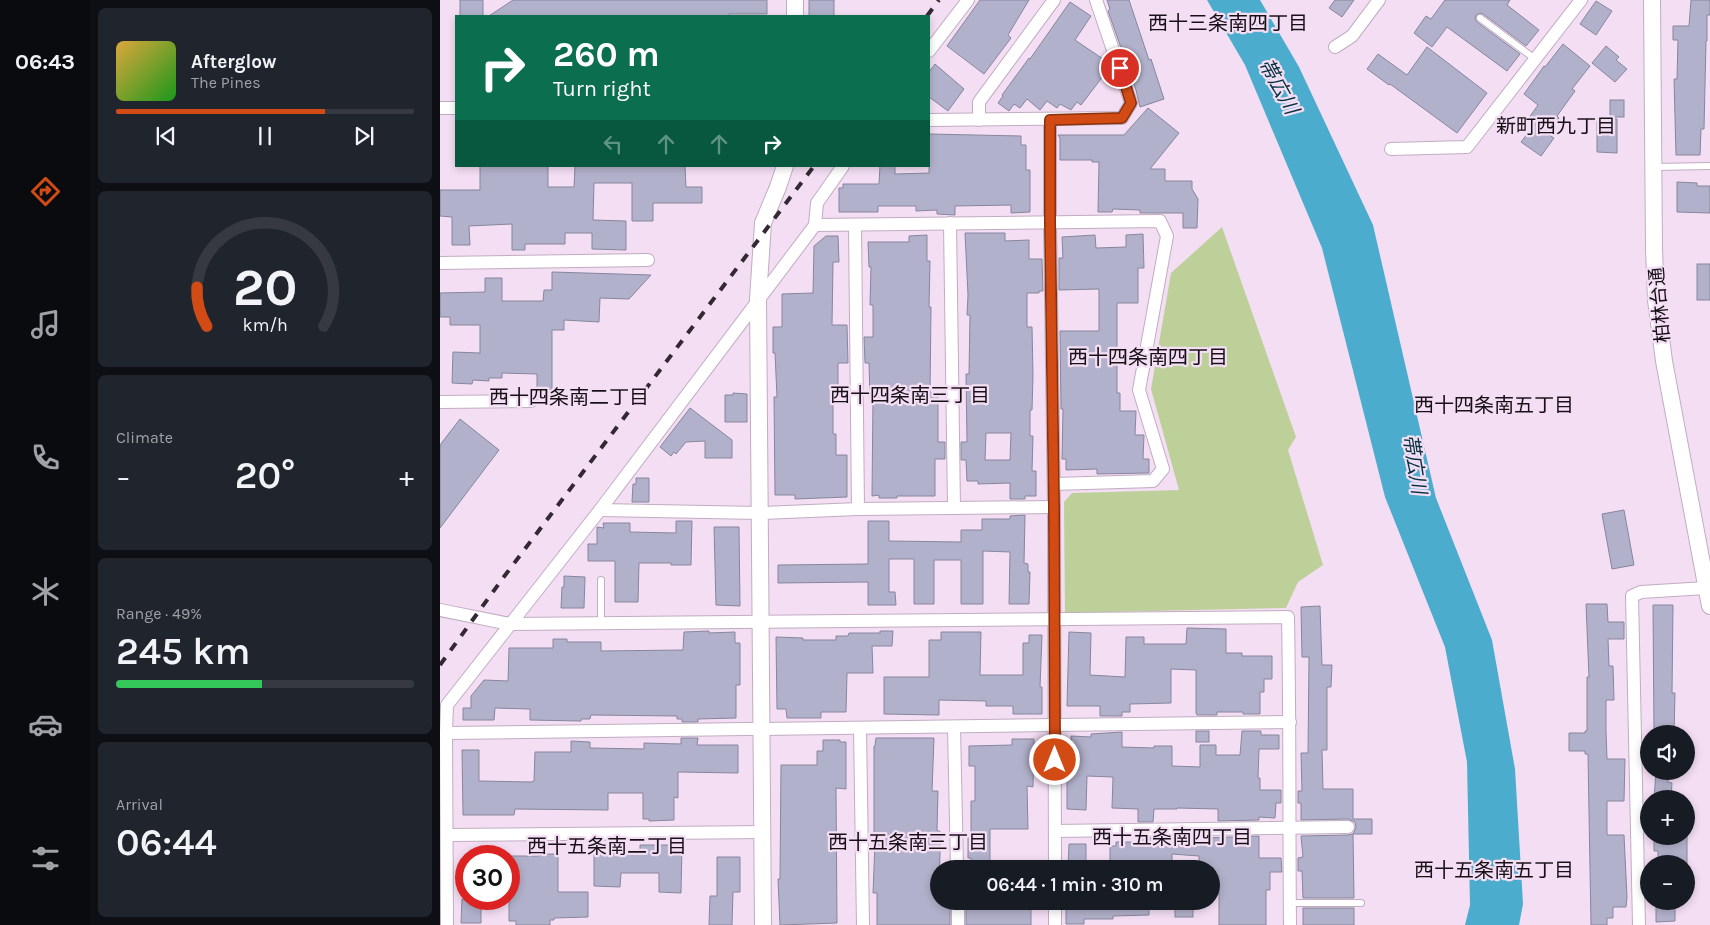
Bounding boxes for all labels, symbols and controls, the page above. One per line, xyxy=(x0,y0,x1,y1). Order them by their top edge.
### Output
district label: 西十三条南四丁目 xyxy=(1148,12,1308,35)
text: 260 m xyxy=(553,34,660,75)
icon: right xyxy=(470,35,535,100)
pin xyxy=(1099,47,1141,89)
text: 06:43 xyxy=(15,49,75,75)
text: Afterglow xyxy=(191,51,277,73)
icon: arrive xyxy=(1106,54,1134,82)
water label: 帯広川 xyxy=(1254,54,1304,120)
text: The Pines xyxy=(191,73,261,92)
text: Turn right xyxy=(553,76,651,102)
district label: 新町西九丁目 xyxy=(1496,115,1616,138)
icon: previous xyxy=(152,122,180,150)
icon: pause xyxy=(251,122,279,150)
icon: next xyxy=(350,122,378,150)
icon: left xyxy=(599,130,627,158)
icon: ahead xyxy=(652,130,680,158)
icon: ahead xyxy=(705,130,733,158)
icon: right xyxy=(758,130,786,158)
icon: directions xyxy=(28,174,63,209)
text: 20 xyxy=(233,257,297,318)
street label: 柏林台通 xyxy=(1646,266,1674,344)
icon: music xyxy=(28,307,63,342)
text: km/h xyxy=(242,315,288,336)
district label: 西十四条南四丁目 xyxy=(1068,346,1228,369)
district label: 西十四条南三丁目 xyxy=(830,384,990,407)
district label: 西十四条南二丁目 xyxy=(489,386,649,409)
district label: 西十四条南五丁目 xyxy=(1414,394,1574,417)
text: Climate xyxy=(116,428,173,447)
water label: 帯広川 xyxy=(1398,433,1431,497)
icon: phone xyxy=(28,440,63,475)
text: 20° xyxy=(235,453,295,498)
text: − xyxy=(116,460,131,493)
text: + xyxy=(399,460,414,493)
icon: climate xyxy=(28,574,63,609)
text: Range · 49% xyxy=(116,604,202,623)
text: 245 km xyxy=(116,629,250,674)
icon: car xyxy=(28,707,63,742)
map controls xyxy=(1640,725,1695,910)
button: sound xyxy=(1640,725,1695,780)
position arrow xyxy=(1028,733,1080,785)
button: + xyxy=(1640,790,1695,845)
text: Arrival xyxy=(116,795,163,814)
text: 06:44 xyxy=(116,820,217,865)
district label: 西十五条南四丁目 xyxy=(1092,826,1252,849)
district label: 西十五条南三丁目 xyxy=(828,831,988,854)
district label: 西十五条南二丁目 xyxy=(527,835,687,858)
icon: filters xyxy=(28,841,63,876)
speed limit sign: 30 xyxy=(455,845,520,910)
button: − xyxy=(1640,855,1695,910)
district label: 西十五条南五丁目 xyxy=(1414,859,1574,882)
text: 06:44 · 1 min · 310 m xyxy=(987,874,1163,896)

